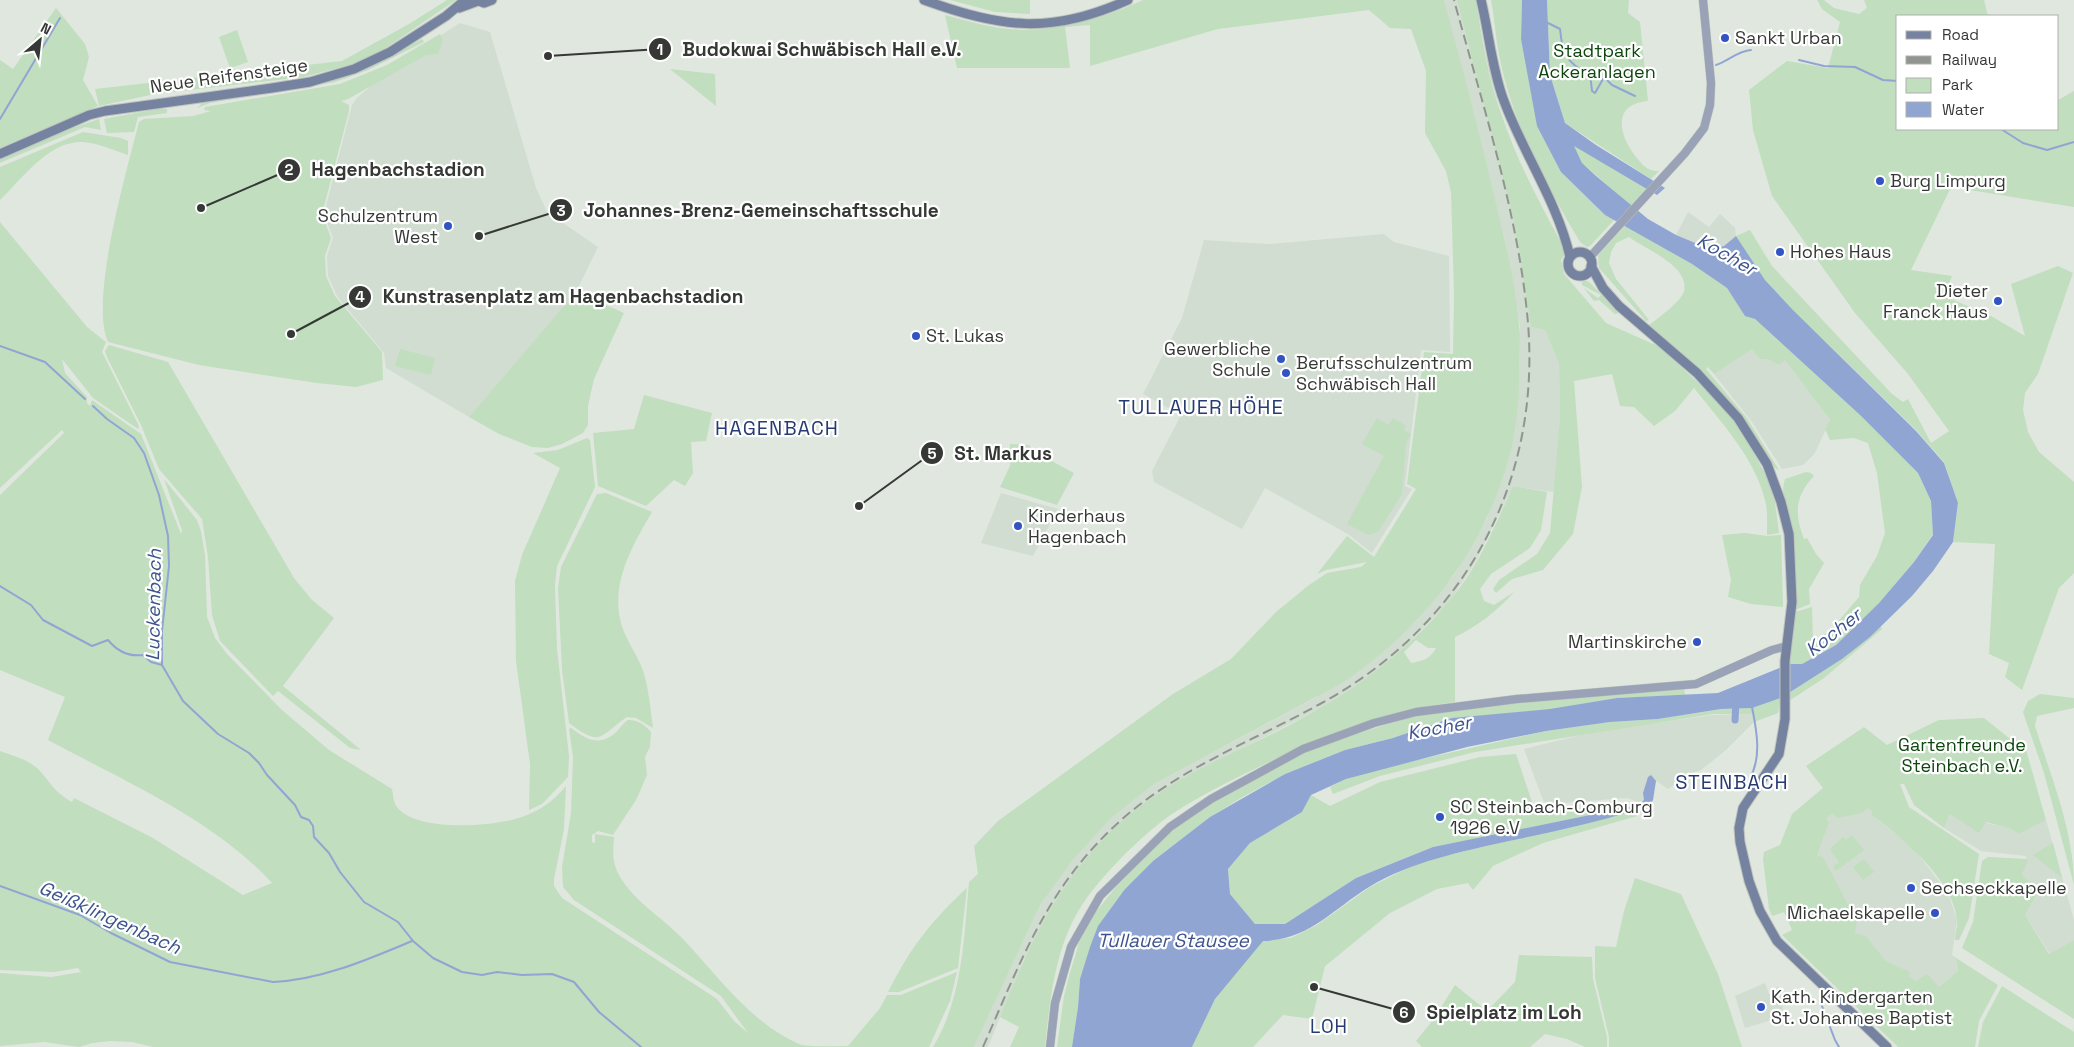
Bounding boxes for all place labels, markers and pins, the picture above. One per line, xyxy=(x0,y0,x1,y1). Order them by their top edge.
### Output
place label: Sankt Urban xyxy=(1735,26,1842,49)
callout: Budokwai Schwäbisch Hall e.V. xyxy=(647,32,972,66)
marker: Sankt Urban xyxy=(1719,32,1731,44)
callout: Hagenbachstadion xyxy=(276,153,495,187)
place label: Burg Limpurg xyxy=(1890,169,2006,192)
marker: Burg Limpurg xyxy=(1874,175,1886,187)
callout: Johannes-Brenz-Gemeinschaftsschule xyxy=(548,193,948,227)
place label: Schulzentrum West xyxy=(318,204,438,248)
marker: Schulzentrum West xyxy=(442,220,454,232)
place label: Hohes Haus xyxy=(1790,240,1891,263)
marker: Hohes Haus xyxy=(1774,246,1786,258)
place label: Dieter Franck Haus xyxy=(1883,279,1988,323)
callout: Kunstrasenplatz am Hagenbachstadion xyxy=(347,280,753,314)
marker: Dieter Franck Haus xyxy=(1992,295,2004,307)
place label: St. Lukas xyxy=(926,324,1004,347)
marker: St. Lukas xyxy=(910,330,922,342)
place label: Gewerbliche Schule xyxy=(1164,337,1271,381)
place label: Berufsschulzentrum Schwäbisch Hall xyxy=(1296,351,1472,395)
marker: Gewerbliche Schule xyxy=(1275,353,1287,365)
marker: Berufsschulzentrum Schwäbisch Hall xyxy=(1280,367,1292,379)
callout: St. Markus xyxy=(919,436,1063,470)
place label: Kinderhaus Hagenbach xyxy=(1028,504,1127,548)
marker: Kinderhaus Hagenbach xyxy=(1012,520,1024,532)
place label: Martinskirche xyxy=(1568,630,1687,653)
marker: Martinskirche xyxy=(1691,636,1703,648)
place label: SC Steinbach-Comburg 1926 e.V xyxy=(1450,795,1653,839)
marker: SC Steinbach-Comburg 1926 e.V xyxy=(1434,811,1446,823)
place label: Sechseckkapelle xyxy=(1921,876,2067,899)
marker: Sechseckkapelle xyxy=(1905,882,1917,894)
place label: Michaelskapelle xyxy=(1787,901,1925,924)
marker: Michaelskapelle xyxy=(1929,907,1941,919)
place label: Kath. Kindergarten St. Johannes Baptist xyxy=(1771,985,1952,1029)
callout: Spielplatz im Loh xyxy=(1391,995,1592,1029)
marker: Kath. Kindergarten St. Johannes Baptist xyxy=(1755,1001,1767,1013)

